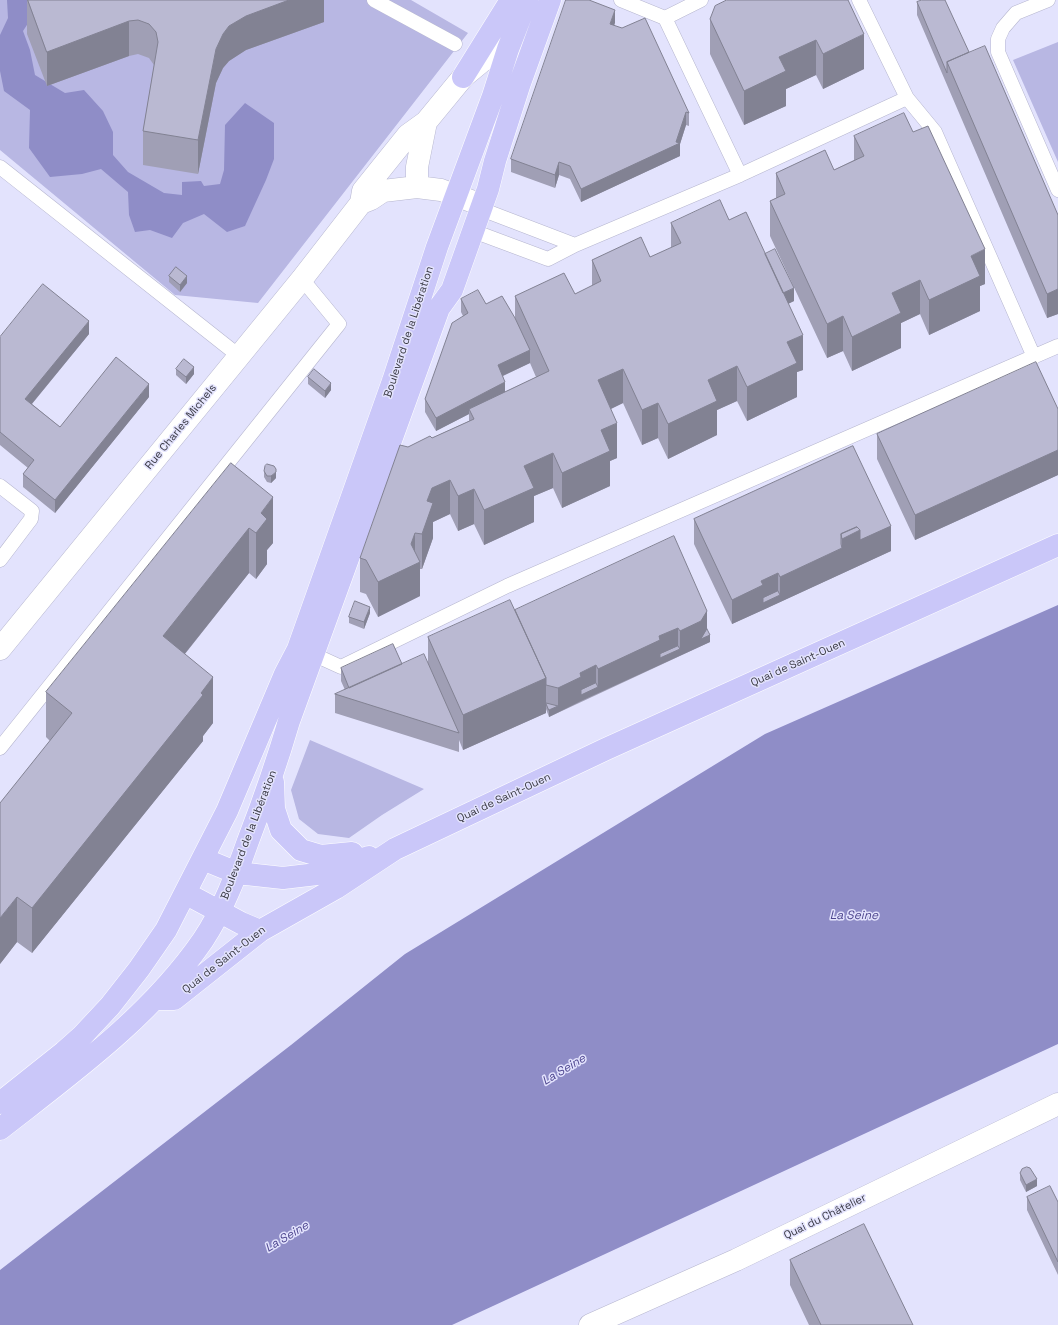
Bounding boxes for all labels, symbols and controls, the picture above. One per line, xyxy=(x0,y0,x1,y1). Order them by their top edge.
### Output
street label: Boulevard de la Libération xyxy=(381,265,437,399)
street label: Rue Charles Michels xyxy=(143,382,219,472)
street label: Quai de Saint-Ouen xyxy=(749,636,847,690)
street label: Boulevard de la Libération xyxy=(218,768,280,902)
street label: Quai de Saint-Ouen xyxy=(455,770,553,826)
water label: La Seine xyxy=(830,909,878,923)
street label: Quai de Saint-Ouen xyxy=(180,923,268,997)
water label: La Seine xyxy=(540,1051,588,1089)
street label: Quai du Châtelier xyxy=(782,1191,868,1243)
water label: La Seine xyxy=(263,1218,311,1256)

